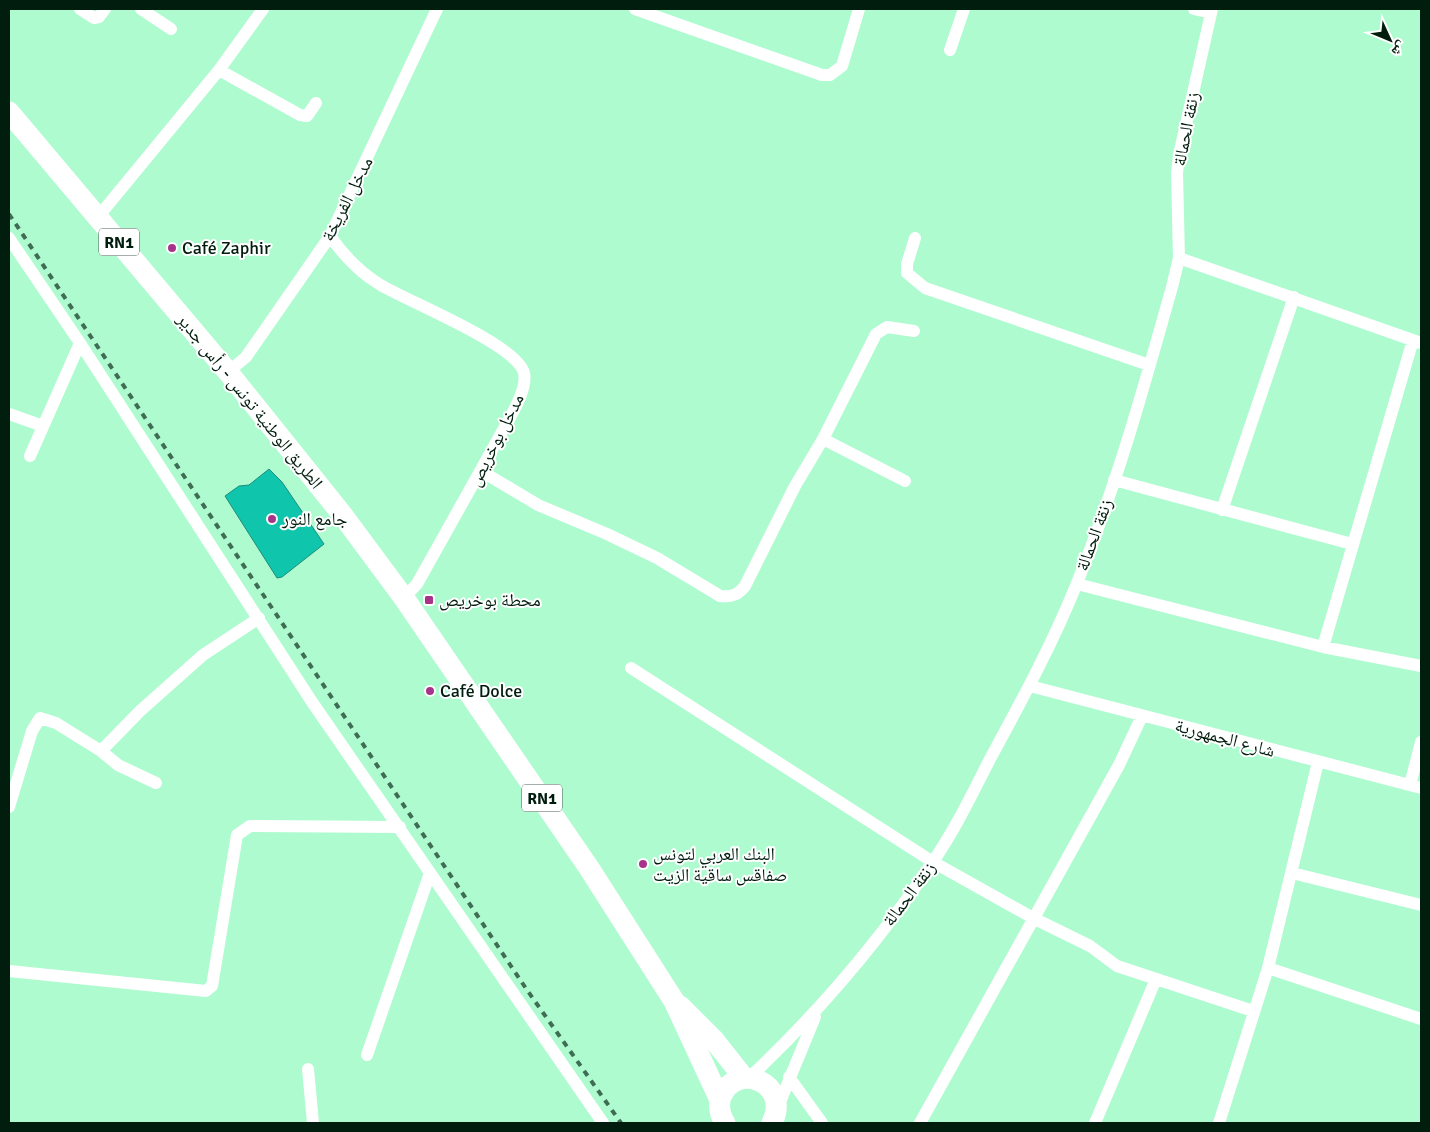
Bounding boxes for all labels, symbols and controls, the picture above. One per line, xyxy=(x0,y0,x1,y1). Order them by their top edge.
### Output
north arrow xyxy=(1365,15,1415,65)
text: ش xyxy=(1388,37,1410,60)
street label: زنقة الحمالة xyxy=(1168,90,1204,168)
street label: مدخل الفريخة xyxy=(316,153,378,245)
road number: RN1 xyxy=(99,228,139,256)
place label: Café Zaphir xyxy=(182,237,271,259)
marker: Café Zaphir xyxy=(166,242,178,254)
street label: الطريق الوطنية تونس - رأس جدير xyxy=(172,308,328,493)
street label: مدخل بوخريص xyxy=(463,390,529,490)
street label: زنقة الحمالة xyxy=(1071,496,1117,574)
place label: جامع النور xyxy=(281,508,347,531)
marker: جامع النور xyxy=(266,513,278,525)
place label: محطة بوخريص xyxy=(439,589,541,611)
marker: محطة بوخريص xyxy=(423,594,435,606)
place label: Café Dolce xyxy=(440,680,522,702)
marker: Café Dolce xyxy=(424,685,436,697)
street label: شارع الجمهورية xyxy=(1173,714,1277,762)
road number: RN1 xyxy=(522,784,562,811)
place label: البنك العربي لتونس صفاقس ساقية الزيت xyxy=(653,843,787,886)
street label: زنقة الحمالة xyxy=(878,857,940,931)
marker: البنك العربي لتونس صفاقس ساقية الزيت xyxy=(637,858,649,870)

